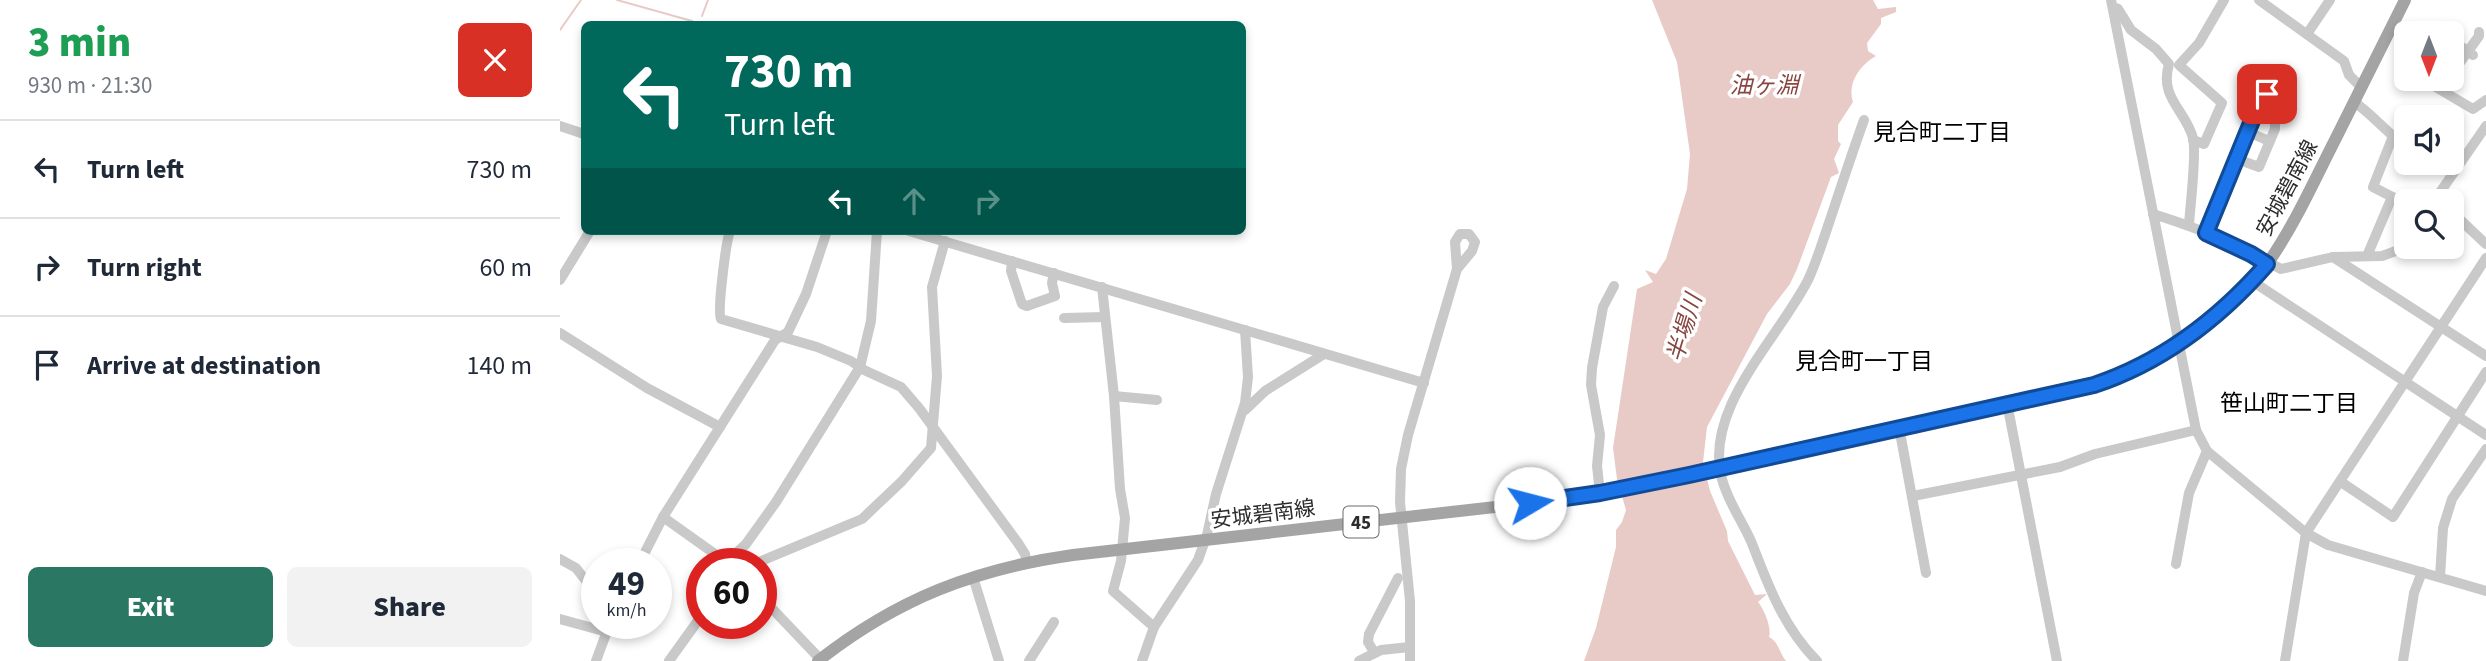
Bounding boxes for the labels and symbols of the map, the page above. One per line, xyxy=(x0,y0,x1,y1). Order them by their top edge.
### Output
north arrow xyxy=(2394,21,2464,91)
pin xyxy=(2237,64,2297,124)
water label: 油ヶ淵 xyxy=(1730,69,1802,102)
district label: 見合町二丁目 xyxy=(1873,116,2011,149)
street label: 安城碧南線 xyxy=(2249,135,2325,241)
water label: 半場川 xyxy=(1659,287,1711,366)
district label: 見合町一丁目 xyxy=(1795,345,1933,378)
district label: 笹山町二丁目 xyxy=(2220,387,2358,420)
position arrow xyxy=(1493,466,1567,540)
street label: 安城碧南線 xyxy=(1209,493,1317,535)
road number: 45 xyxy=(1344,506,1378,538)
speed limit sign: 60 xyxy=(686,548,777,639)

